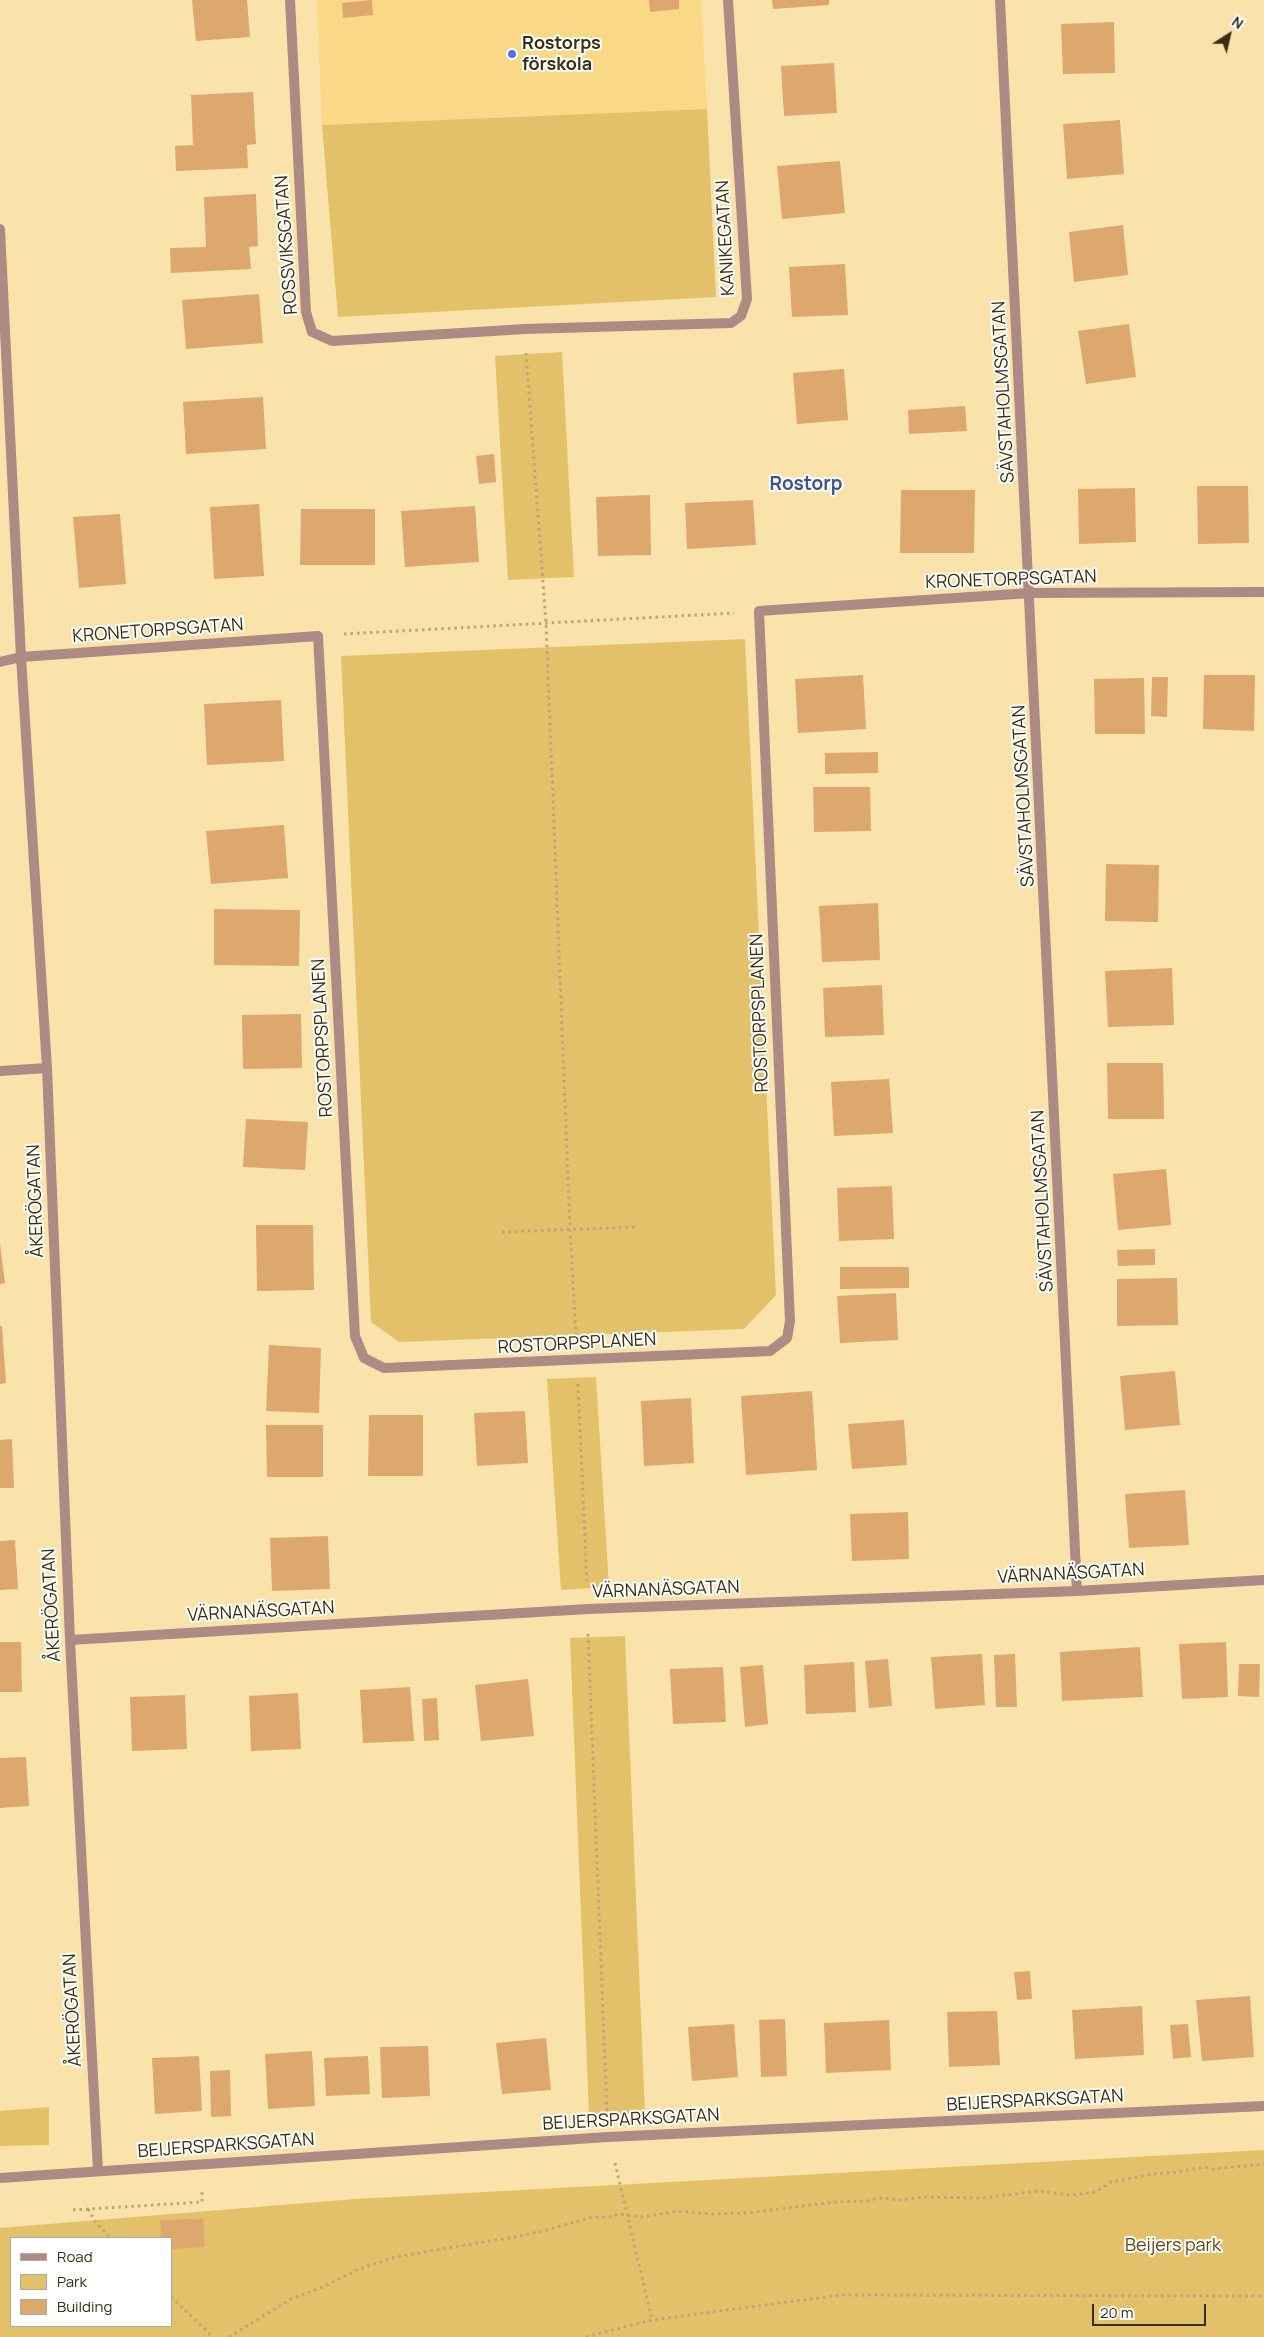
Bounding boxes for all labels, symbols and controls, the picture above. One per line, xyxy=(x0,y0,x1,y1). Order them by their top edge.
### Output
north arrow xyxy=(1204,10,1254,60)
text: N xyxy=(1228,12,1247,33)
place label: Rostorps förskola xyxy=(522,33,601,76)
marker: Rostorps förskola xyxy=(506,48,518,60)
street label: ROSSVIKSGATAN xyxy=(271,175,303,315)
street label: KANIKEGATAN xyxy=(712,180,740,296)
street label: SÄVSTAHOLMSGATAN xyxy=(988,300,1020,484)
district label: Rostorp xyxy=(769,474,843,496)
street label: KRONETORPSGATAN xyxy=(925,566,1097,594)
street label: KRONETORPSGATAN xyxy=(72,614,244,648)
street label: SÄVSTAHOLMSGATAN xyxy=(1008,704,1040,888)
street label: ROSTORPSPLANEN xyxy=(746,933,774,1093)
street label: ROSTORPSPLANEN xyxy=(308,958,338,1118)
street label: SÄVSTAHOLMSGATAN xyxy=(1027,1109,1059,1293)
street label: ÅKERÖGATAN xyxy=(23,1144,49,1258)
street label: ROSTORPSPLANEN xyxy=(497,1329,657,1359)
street label: ÅKERÖGATAN xyxy=(38,1548,66,1662)
street label: VÄRNANÄSGATAN xyxy=(997,1559,1145,1589)
street label: VÄRNANÄSGATAN xyxy=(592,1577,740,1603)
street label: VÄRNANÄSGATAN xyxy=(187,1597,335,1627)
street label: ÅKERÖGATAN xyxy=(59,1953,87,2067)
street label: BEIJERSPARKSGATAN xyxy=(946,2086,1124,2116)
street label: BEIJERSPARKSGATAN xyxy=(542,2105,720,2135)
street label: BEIJERSPARKSGATAN xyxy=(137,2129,315,2163)
park label: Beijers park xyxy=(1125,2235,1221,2257)
legend xyxy=(10,2237,172,2327)
text: Road xyxy=(57,2246,93,2267)
text: Park xyxy=(57,2271,87,2292)
scale bar xyxy=(1094,2294,1208,2326)
text: Building xyxy=(57,2296,112,2317)
text: 20 m xyxy=(1100,2302,1133,2323)

